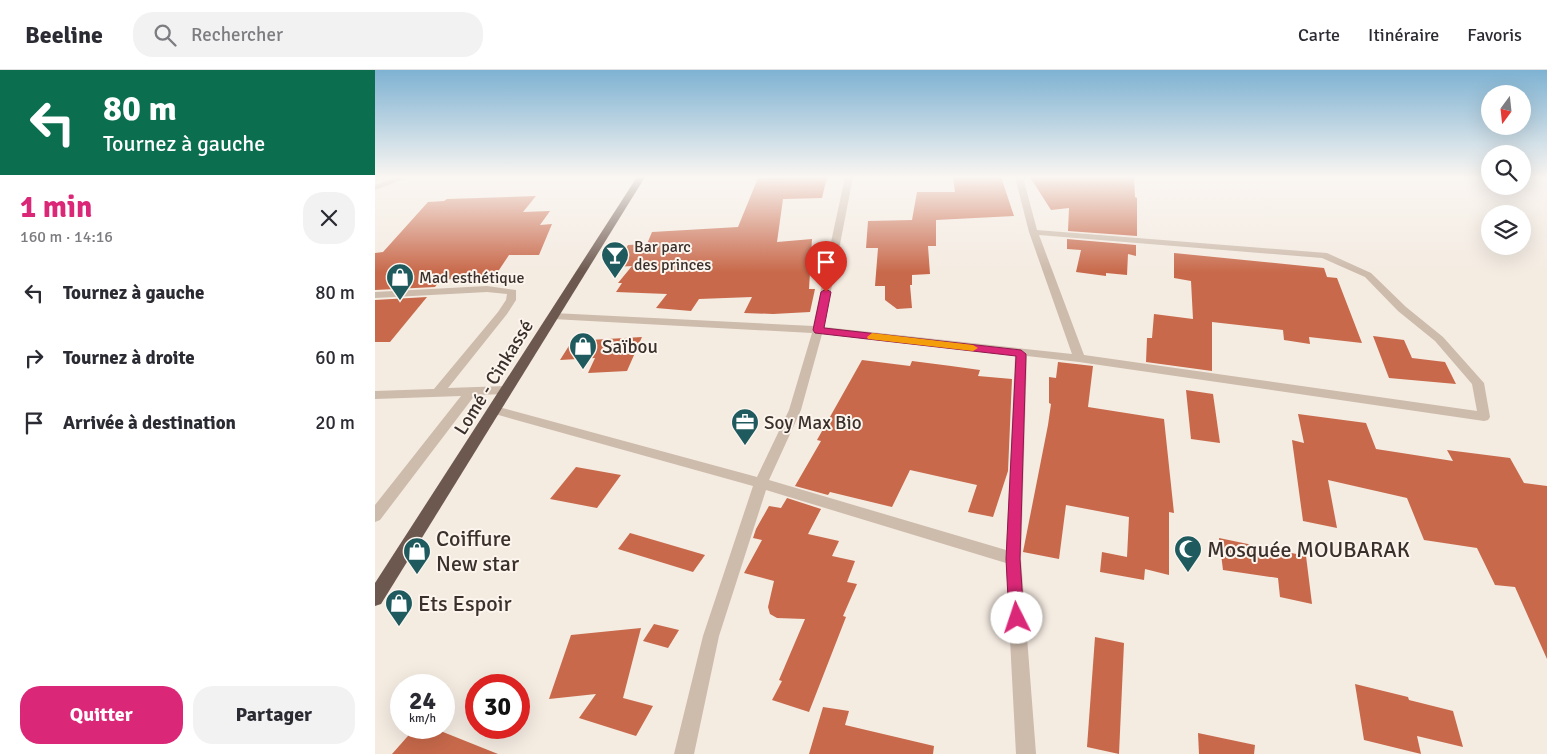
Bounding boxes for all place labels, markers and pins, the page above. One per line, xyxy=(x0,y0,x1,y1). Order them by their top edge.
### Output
place label: Bar parc des princes xyxy=(634,237,711,275)
bar icon: Bar parc des princes xyxy=(600,240,630,279)
pin xyxy=(805,241,847,292)
shop icon: Mad esthétique xyxy=(385,262,415,301)
place label: Mad esthétique xyxy=(419,268,525,288)
shop icon: Saïbou xyxy=(568,331,598,370)
place label: Saïbou xyxy=(602,335,658,359)
office icon: Soy Max Bio xyxy=(730,407,760,446)
place label: Soy Max Bio xyxy=(764,411,862,435)
place label: Coiffure New star xyxy=(436,525,519,577)
mosque icon: Mosquée MOUBARAK xyxy=(1173,534,1203,573)
shop icon: Coiffure New star xyxy=(402,536,432,575)
place label: Mosquée MOUBARAK xyxy=(1207,536,1410,563)
shop icon: Ets Espoir xyxy=(384,588,414,627)
place label: Ets Espoir xyxy=(418,590,512,617)

